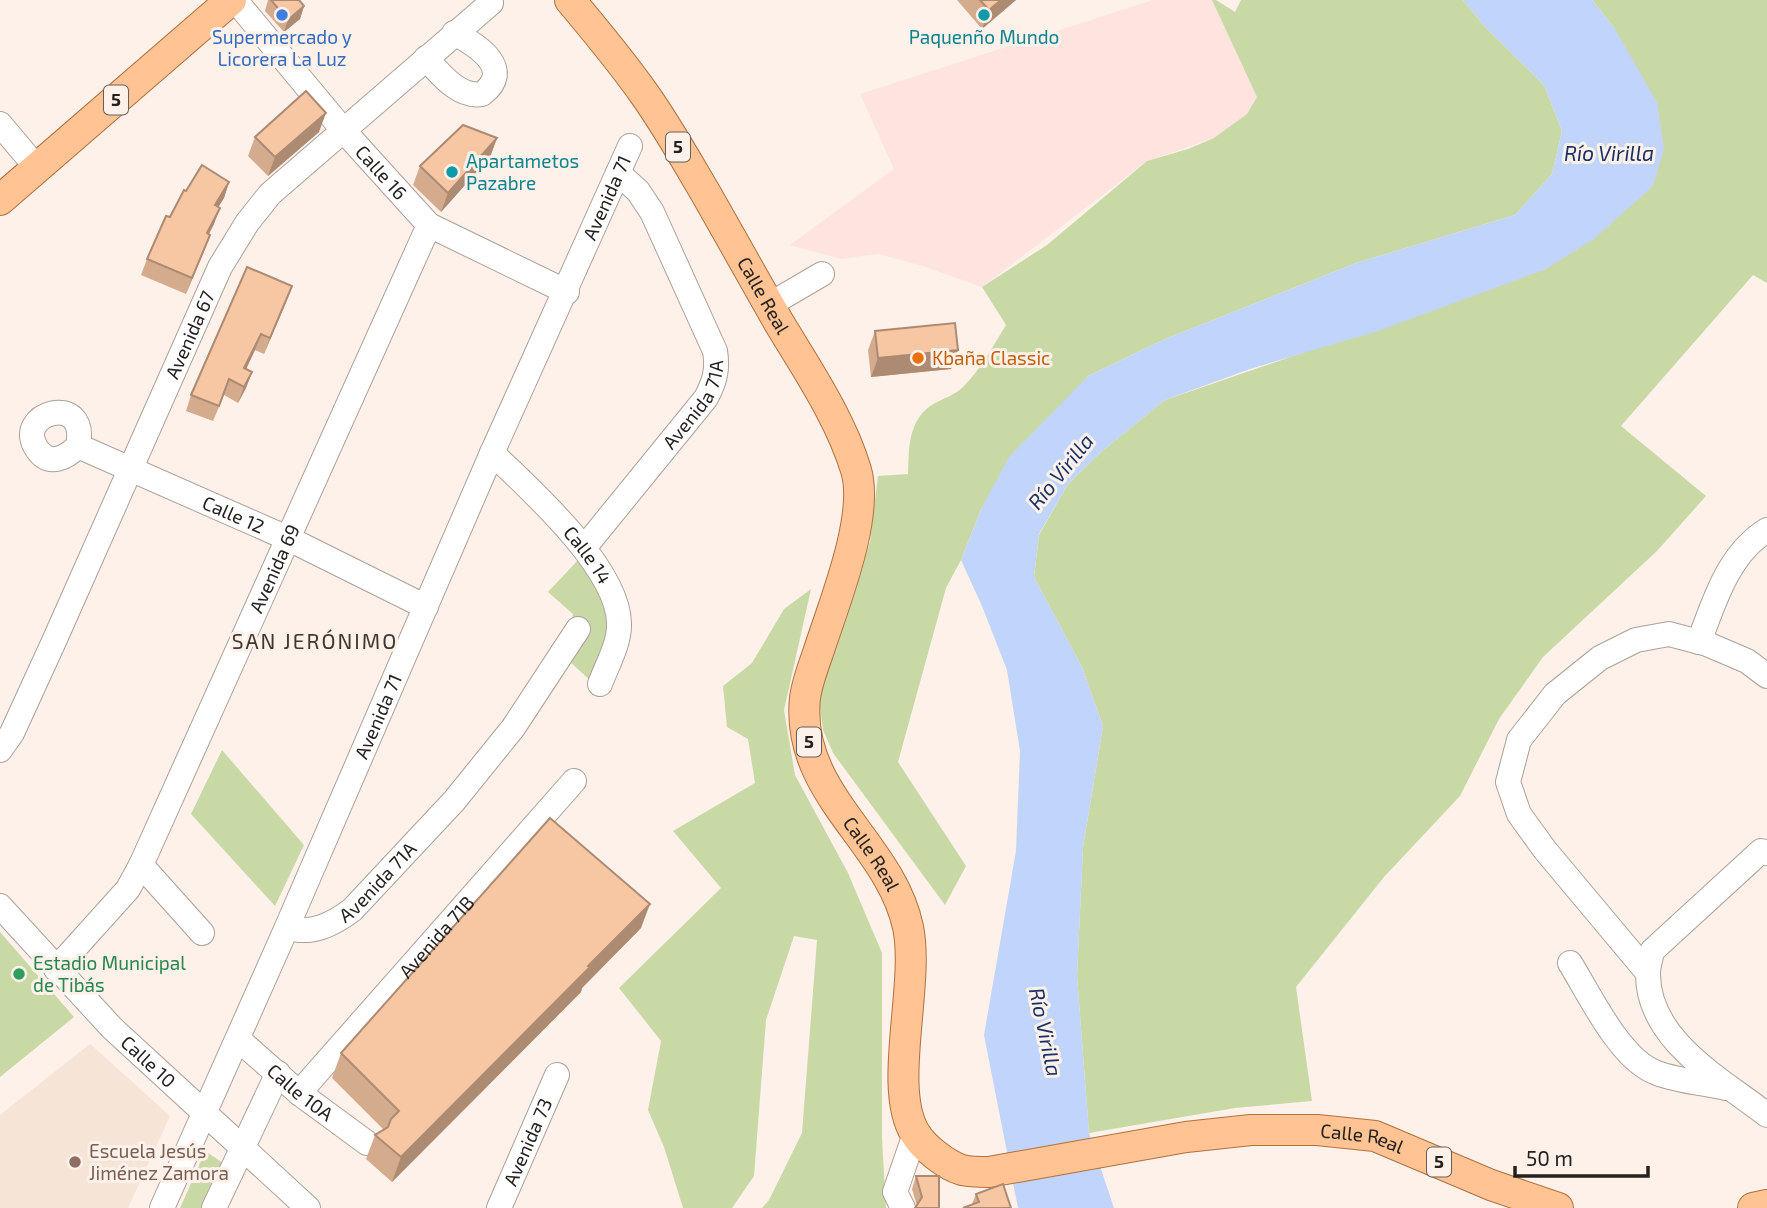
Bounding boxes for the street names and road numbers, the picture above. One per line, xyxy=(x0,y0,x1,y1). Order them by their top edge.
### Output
road number: 5 xyxy=(104,86,128,114)
road number: 5 xyxy=(666,132,690,162)
street label: Calle 16 xyxy=(351,140,412,204)
street label: Avenida 71 xyxy=(577,152,635,243)
street label: Calle Real xyxy=(733,253,795,338)
street label: Avenida 67 xyxy=(160,287,219,382)
street label: Avenida 71A xyxy=(657,359,727,453)
street label: Calle 12 xyxy=(199,490,268,538)
street label: Avenida 69 xyxy=(244,520,304,616)
street label: Calle 14 xyxy=(559,521,617,588)
street label: Avenida 71 xyxy=(349,670,406,762)
road number: 5 xyxy=(797,728,821,756)
street label: Calle Real xyxy=(839,812,905,895)
street label: Avenida 71A xyxy=(334,837,421,927)
street label: Avenida 71B xyxy=(394,891,479,983)
street label: Calle 10 xyxy=(117,1030,181,1092)
street label: Calle 10A xyxy=(263,1059,338,1125)
street label: Avenida 73 xyxy=(498,1094,557,1189)
street label: Calle Real xyxy=(1319,1118,1408,1158)
road number: 5 xyxy=(1427,1148,1451,1176)

